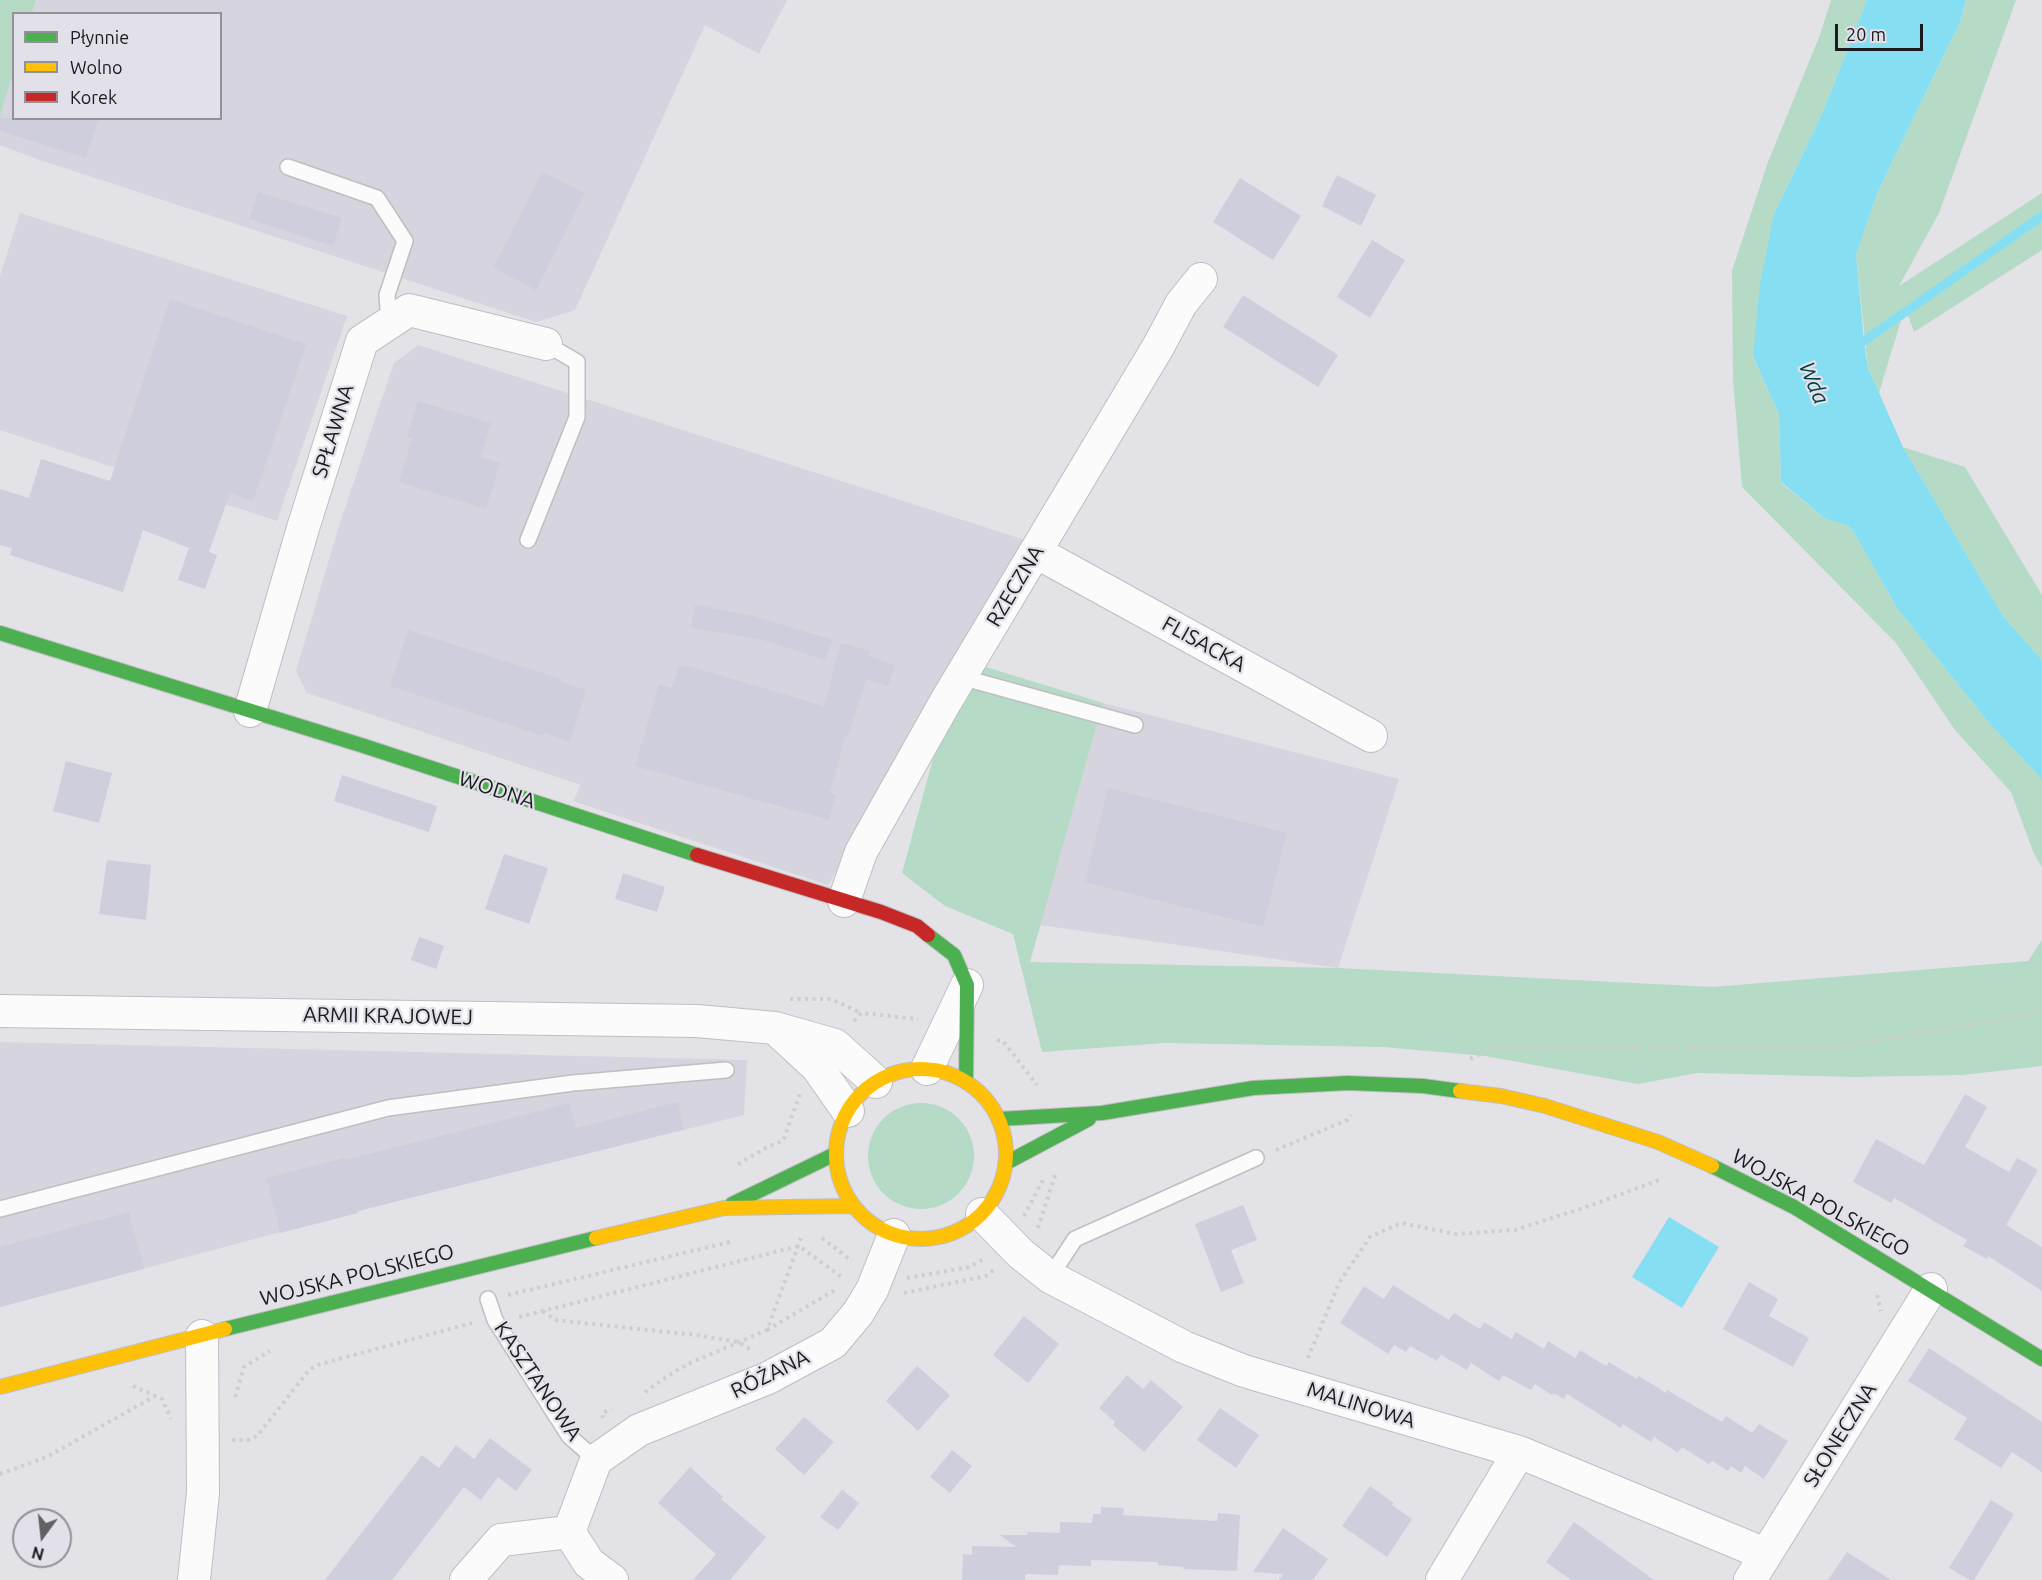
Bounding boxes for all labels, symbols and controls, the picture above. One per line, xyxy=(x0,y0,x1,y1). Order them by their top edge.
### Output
legend xyxy=(12,12,222,120)
scale bar xyxy=(1838,12,1926,50)
text: 20 m xyxy=(1846,24,1886,44)
text: Płynnie xyxy=(70,27,129,47)
text: Wolno xyxy=(70,57,122,77)
text: Korek xyxy=(70,87,117,107)
water label: Wda xyxy=(1793,358,1835,408)
street label: SPŁAWNA xyxy=(307,381,359,481)
street label: RZECZNA xyxy=(981,541,1049,631)
street label: FLISACKA xyxy=(1158,611,1250,677)
street label: WODNA xyxy=(455,766,539,814)
street label: ARMII KRAJOWEJ xyxy=(303,1002,473,1030)
street label: WOJSKA POLSKIEGO xyxy=(1728,1144,1914,1262)
street label: WOJSKA POLSKIEGO xyxy=(257,1239,457,1311)
street label: KASZTANOWA xyxy=(489,1316,587,1446)
street label: RÓŻANA xyxy=(727,1344,813,1404)
street label: MALINOWA xyxy=(1304,1377,1418,1433)
street label: SŁONECZNA xyxy=(1798,1378,1882,1492)
north arrow xyxy=(12,1508,72,1568)
text: N xyxy=(30,1543,46,1564)

